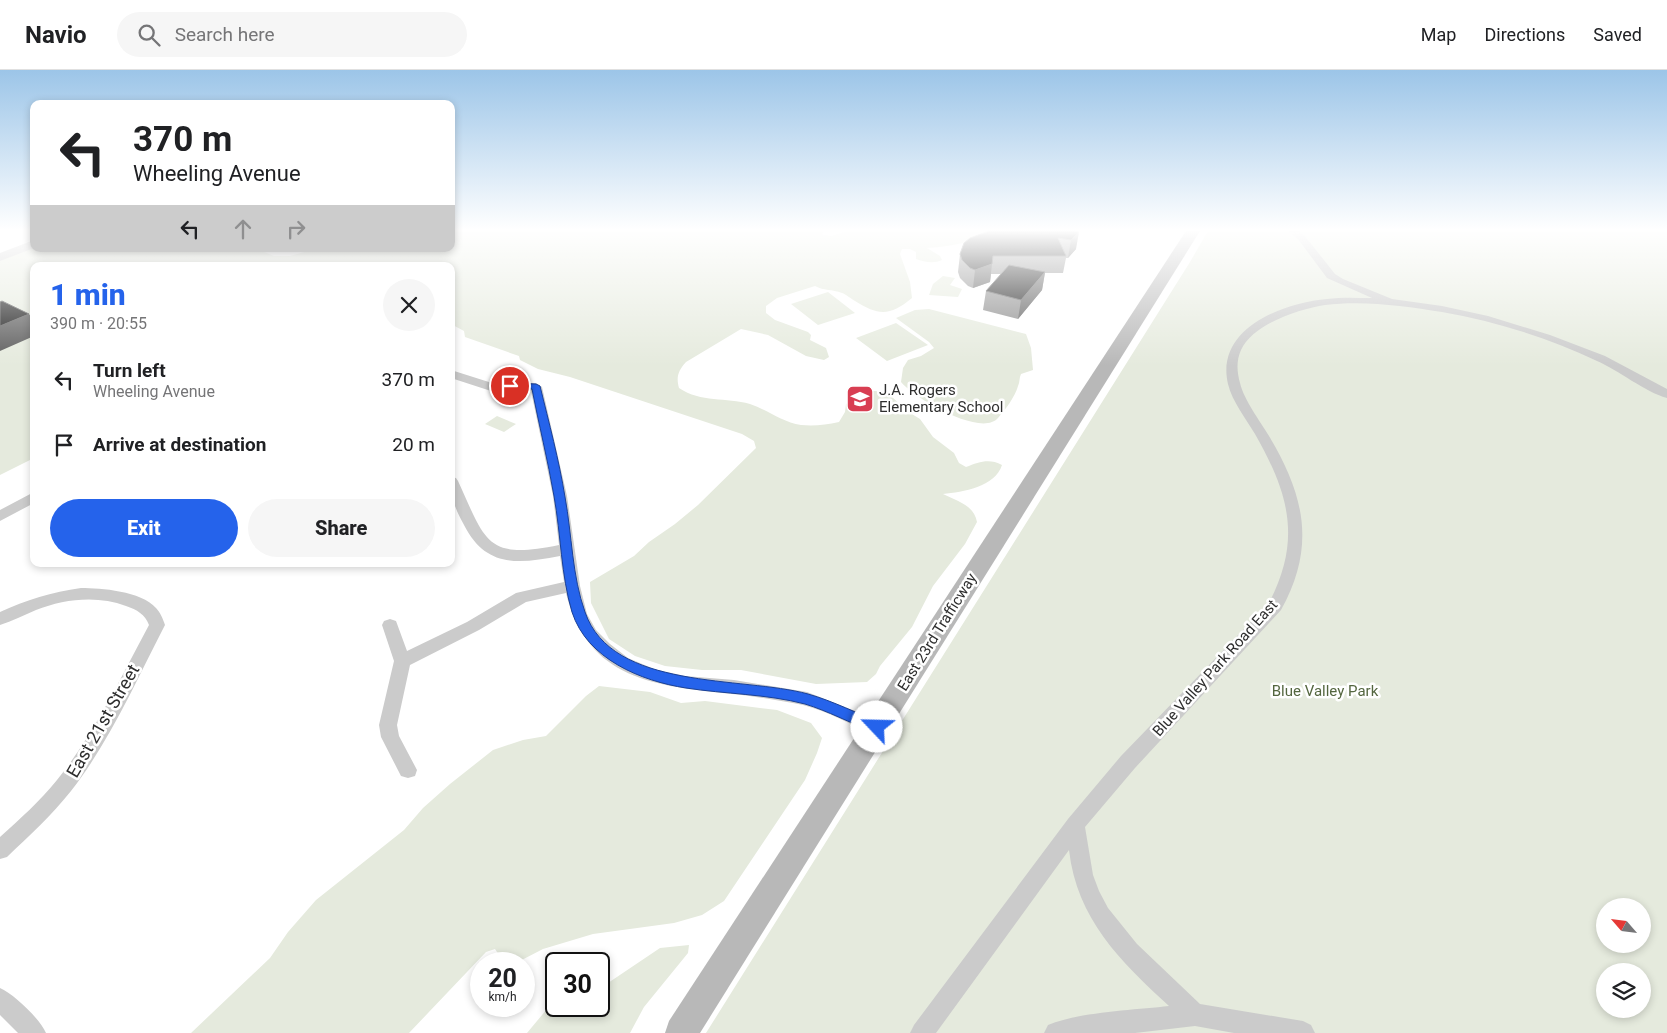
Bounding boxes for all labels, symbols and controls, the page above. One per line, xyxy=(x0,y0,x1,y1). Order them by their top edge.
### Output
search box xyxy=(117,12,467,57)
text: Navio xyxy=(25,21,87,49)
icon: search xyxy=(135,21,163,49)
text: Search here xyxy=(175,23,275,46)
text: Map xyxy=(1421,24,1456,45)
text: Directions xyxy=(1484,24,1565,45)
text: Saved xyxy=(1593,24,1642,45)
text: 370 m xyxy=(133,119,232,160)
icon: left xyxy=(50,120,115,185)
text: Wheeling Avenue xyxy=(133,161,301,186)
icon: left xyxy=(176,215,204,243)
icon: ahead xyxy=(229,215,257,243)
icon: right xyxy=(282,215,310,243)
text: 1 min xyxy=(50,277,126,312)
button: close xyxy=(383,279,435,331)
text: 390 m · 20:55 xyxy=(50,314,147,333)
text: Turn left xyxy=(93,359,166,382)
pin xyxy=(489,365,531,407)
icon: left xyxy=(50,366,78,394)
text: 370 m xyxy=(382,368,435,391)
icon: arrive xyxy=(496,372,524,400)
place label: J.A. Rogers Elementary School xyxy=(879,381,1003,416)
text: Wheeling Avenue xyxy=(93,382,215,401)
school or university icon: J.A. Rogers Elementary School xyxy=(845,384,875,414)
icon: arrive xyxy=(50,431,78,459)
text: Arrive at destination xyxy=(93,433,266,456)
text: 20 m xyxy=(392,433,435,456)
button: Exit xyxy=(50,499,238,557)
button: Share xyxy=(248,499,435,557)
street label: East 23rd Trafficway xyxy=(894,570,980,694)
street label: Blue Valley Park Road East xyxy=(1149,596,1281,740)
street label: East 21st Street xyxy=(62,660,143,781)
park label: Blue Valley Park xyxy=(1272,682,1379,700)
position arrow xyxy=(850,700,902,752)
north arrow xyxy=(1596,898,1651,952)
map controls xyxy=(1596,898,1651,1018)
speed limit sign: 30 xyxy=(545,952,610,1017)
button: layers xyxy=(1596,963,1651,1018)
text: 20 xyxy=(488,964,517,993)
text: km/h xyxy=(488,990,517,1004)

